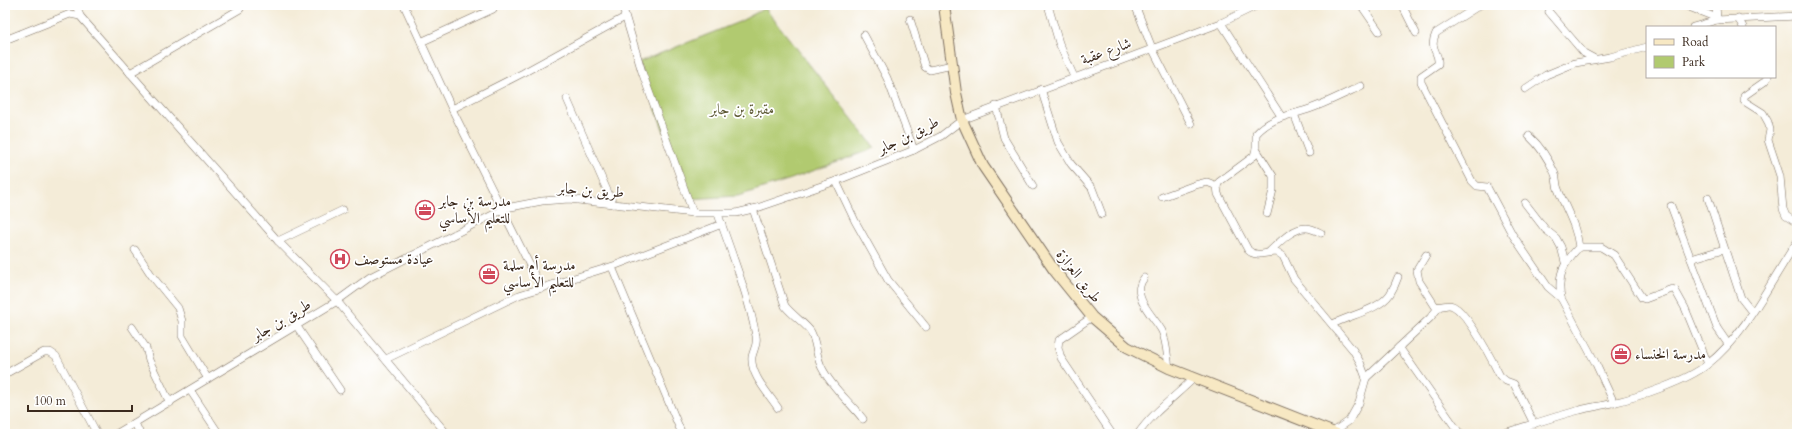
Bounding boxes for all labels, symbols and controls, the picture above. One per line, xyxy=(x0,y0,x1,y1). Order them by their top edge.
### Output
legend xyxy=(1646,26,1776,78)
street label: شارع عقبة xyxy=(1078,33,1135,72)
text: Road xyxy=(1682,34,1709,50)
text: Park xyxy=(1682,54,1706,70)
park label: مقبرة بن جابر xyxy=(708,99,774,119)
street label: طريق بن جابر xyxy=(872,111,942,159)
street label: طريق بن جابر xyxy=(555,178,625,202)
place label: مدرسة بن جابر للتعليم الأساسي xyxy=(437,191,511,233)
office icon: مدرسة بن جابر للتعليم الأساسي xyxy=(414,199,436,221)
street label: طريق العزازة xyxy=(1052,245,1106,307)
hospital icon: عيادة مستوصف xyxy=(329,248,351,270)
place label: عيادة مستوصف xyxy=(354,249,433,269)
place label: مدرسة أم سلمة للتعليم الأساسي xyxy=(503,254,576,297)
office icon: مدرسة أم سلمة للتعليم الأساسي xyxy=(478,263,500,285)
street label: طريق بن جابر xyxy=(246,294,315,347)
office icon: مدرسة الخنساء xyxy=(1610,343,1632,365)
place label: مدرسة الخنساء xyxy=(1635,344,1706,364)
scale bar xyxy=(28,387,132,413)
text: 100 m xyxy=(34,393,67,409)

